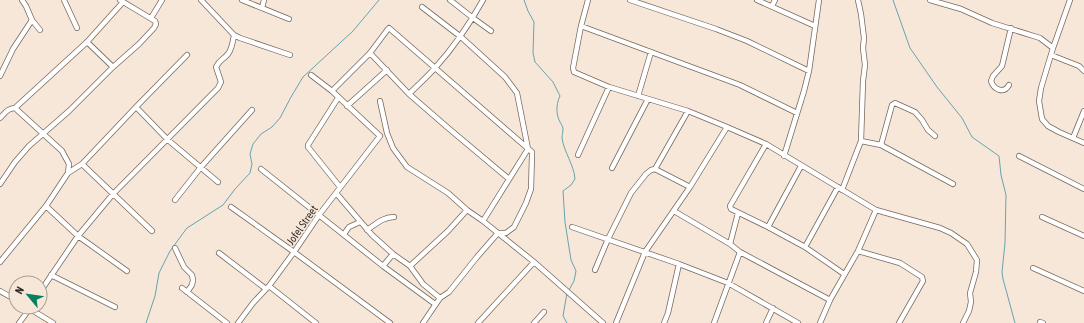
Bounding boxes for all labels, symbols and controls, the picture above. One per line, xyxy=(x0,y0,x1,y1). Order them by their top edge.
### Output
street label: Jofel Street xyxy=(284,203,320,247)
north arrow xyxy=(8,275,48,315)
text: N xyxy=(12,284,26,296)

